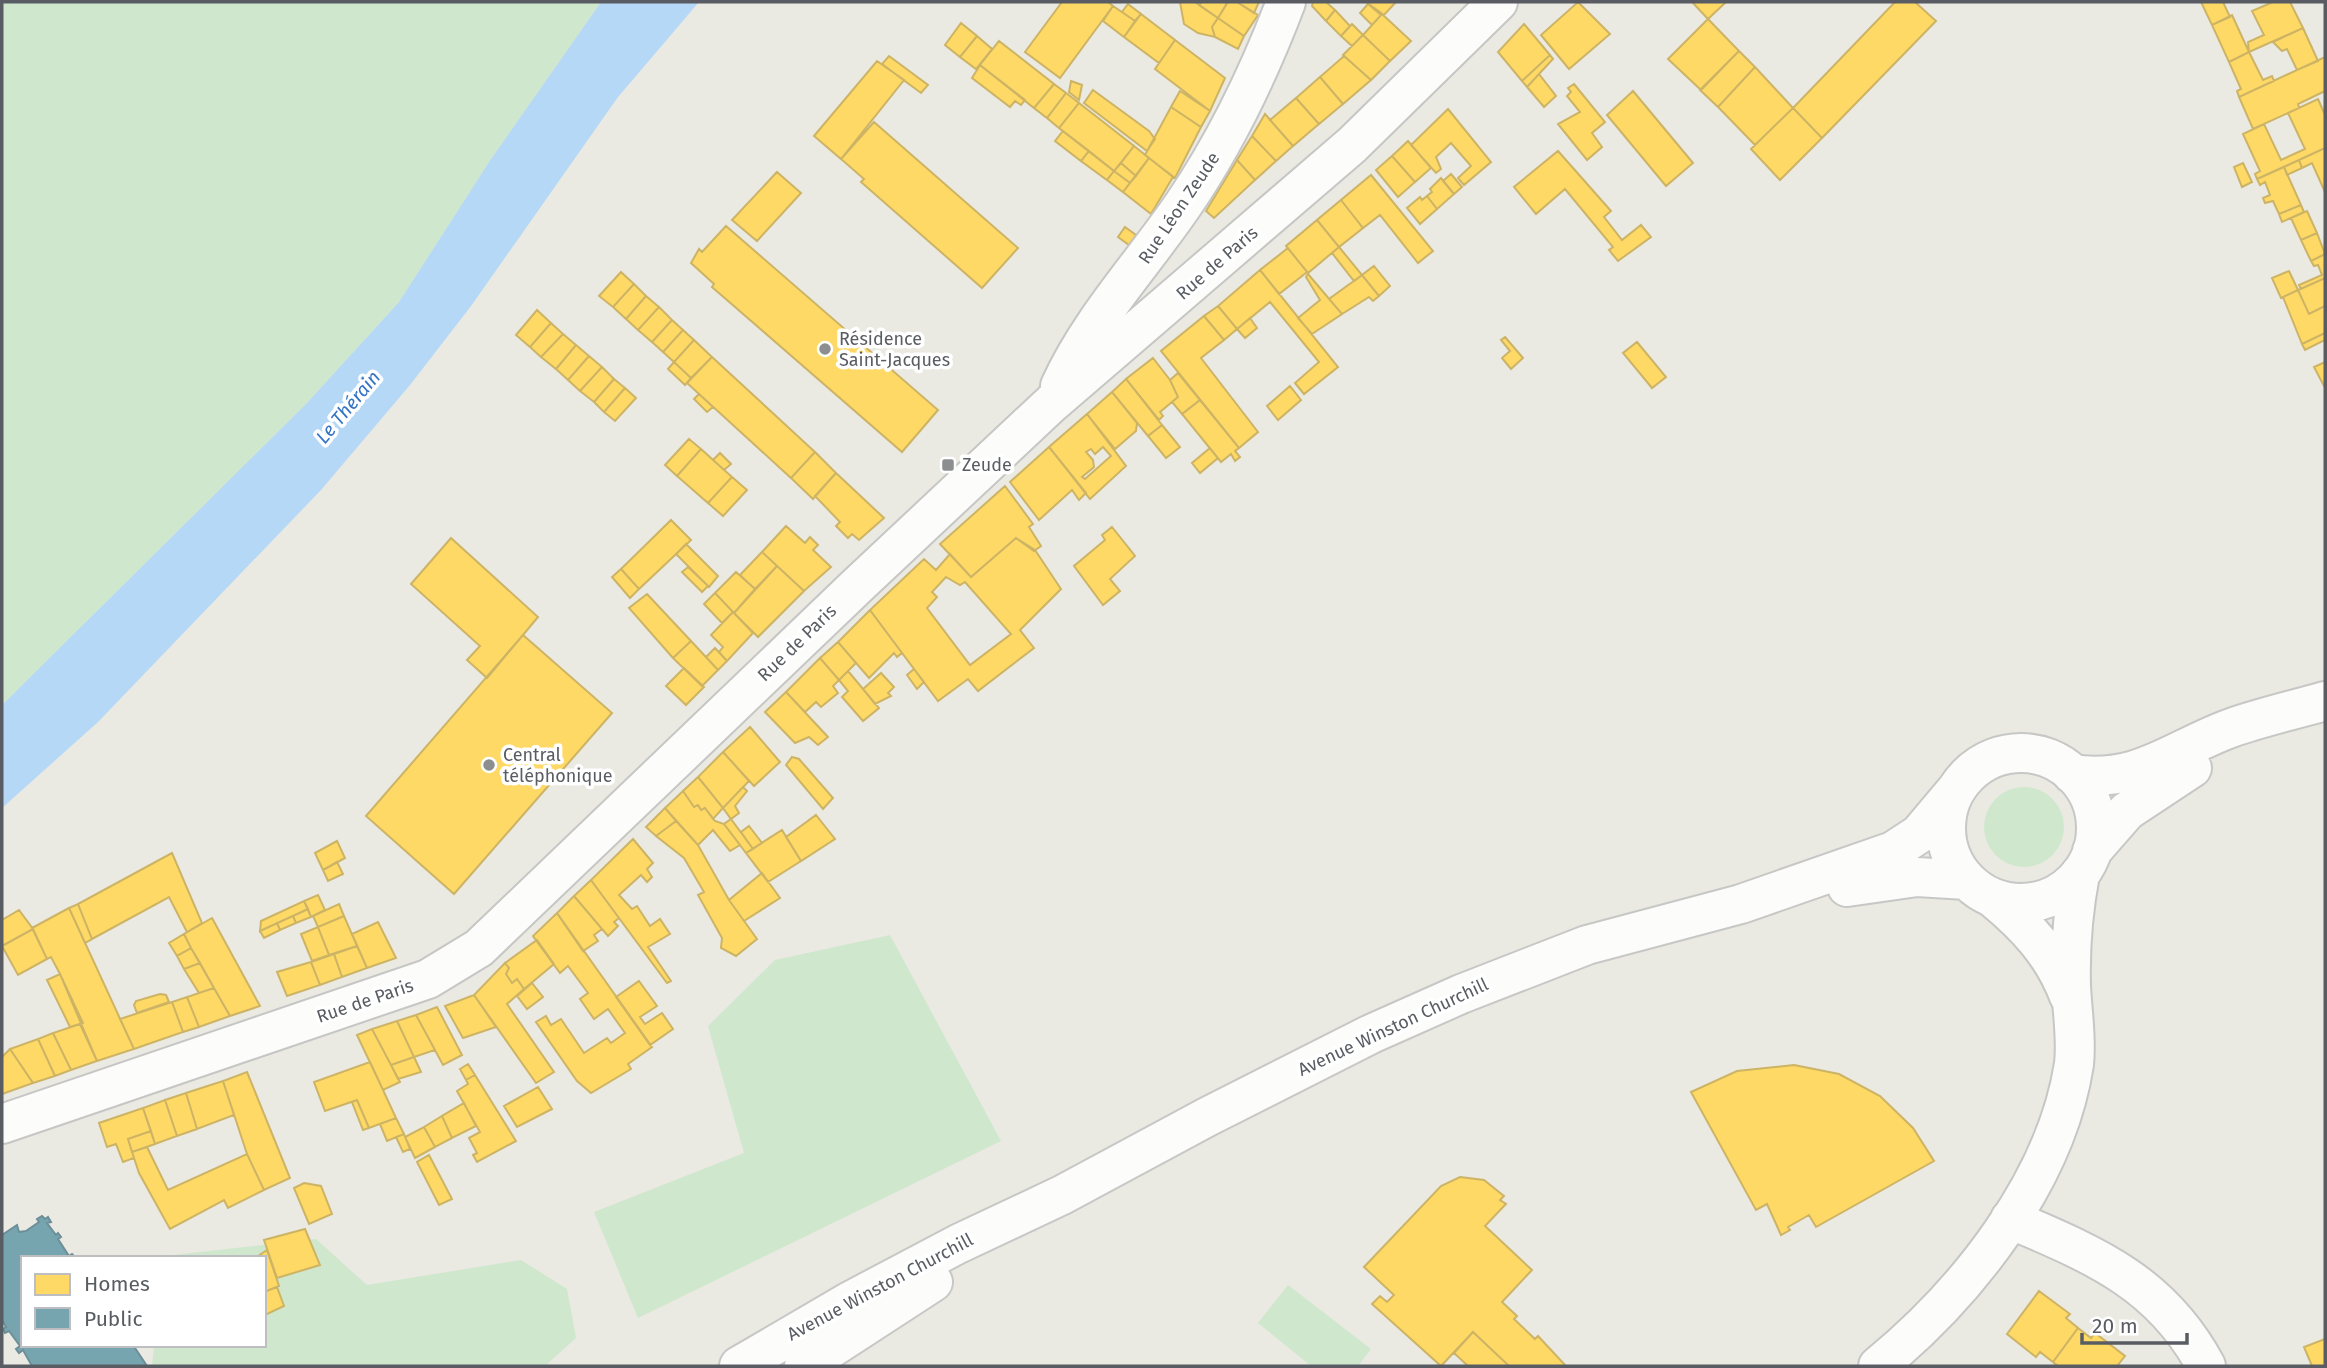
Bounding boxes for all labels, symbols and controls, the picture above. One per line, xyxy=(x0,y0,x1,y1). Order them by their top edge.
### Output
street label: Rue Léon Zeude xyxy=(1134,148,1224,268)
street label: Rue de Paris xyxy=(1172,222,1262,304)
place label: Résidence Saint-Jacques xyxy=(839,328,950,371)
marker: Résidence Saint-Jacques xyxy=(817,341,833,357)
water label: Le Thérain xyxy=(311,366,385,448)
place label: Zeude xyxy=(962,454,1012,476)
marker: Zeude xyxy=(940,457,956,473)
street label: Rue de Paris xyxy=(753,600,841,686)
place label: Central téléphonique xyxy=(503,744,612,787)
marker: Central téléphonique xyxy=(481,757,497,773)
street label: Avenue Winston Churchill xyxy=(1294,973,1492,1081)
street label: Rue de Paris xyxy=(314,974,416,1028)
street label: Avenue Winston Churchill xyxy=(783,1229,977,1345)
legend xyxy=(21,1256,266,1347)
text: Homes xyxy=(84,1271,150,1297)
scale bar xyxy=(2082,1302,2187,1346)
text: Public xyxy=(84,1306,142,1332)
text: 20 m xyxy=(2092,1313,2138,1339)

